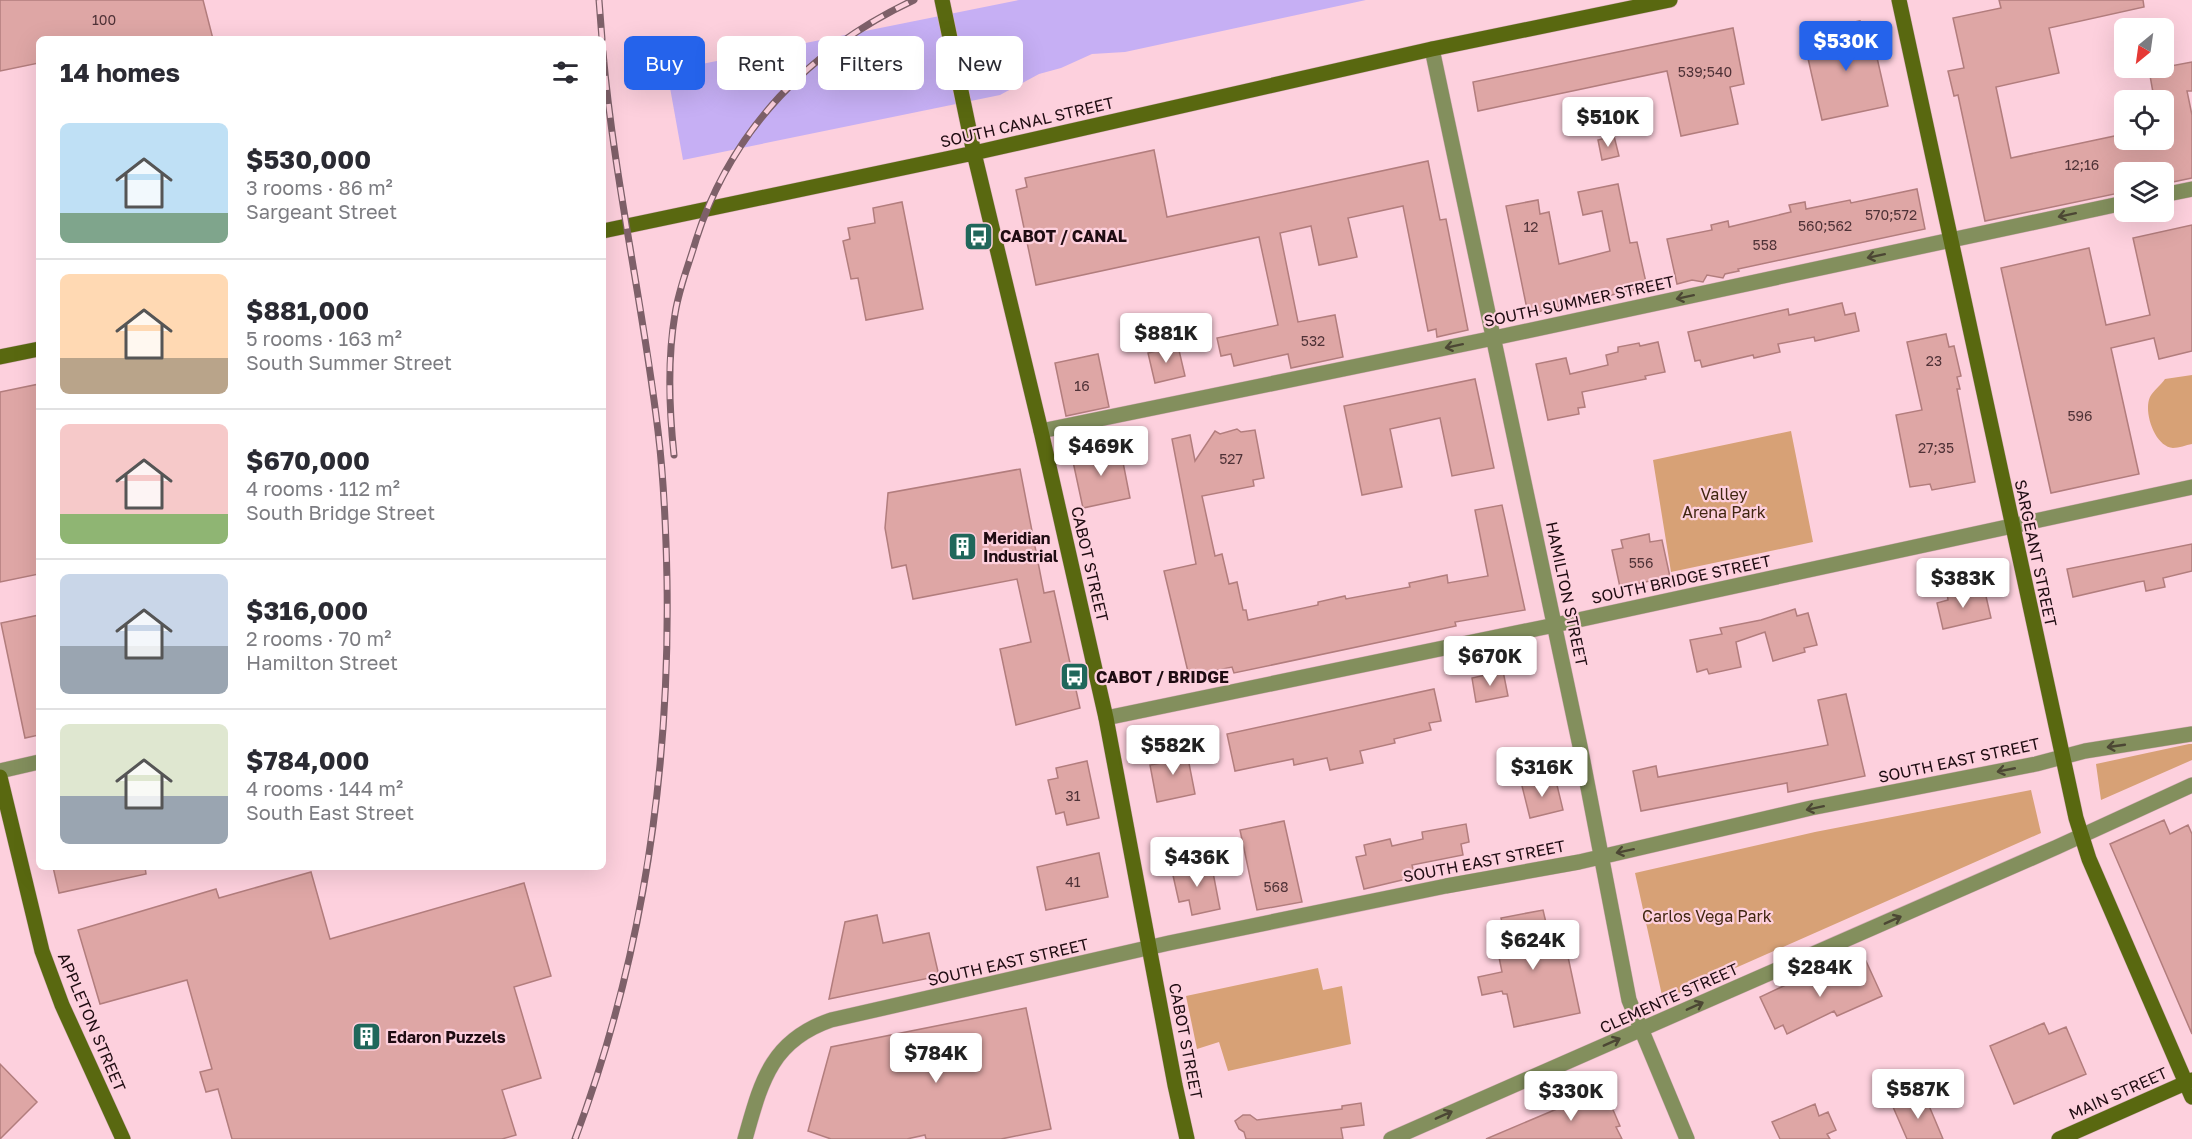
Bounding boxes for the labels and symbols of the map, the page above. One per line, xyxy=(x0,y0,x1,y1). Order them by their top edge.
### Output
house number: 100 xyxy=(92,11,116,28)
north arrow xyxy=(2114,18,2174,78)
pin: $530K xyxy=(1804,21,1888,72)
house number: 539;540 xyxy=(1678,63,1732,80)
street label: SOUTH CANAL STREET xyxy=(938,92,1116,152)
pin: $510K xyxy=(1566,97,1650,148)
house number: 12;16 xyxy=(2065,156,2099,173)
house number: 570;572 xyxy=(1865,206,1917,223)
one-way arrow xyxy=(2057,210,2077,221)
house number: 560;562 xyxy=(1798,217,1852,234)
house number: 12 xyxy=(1524,218,1538,235)
bus stop icon: CABOT / CANAL xyxy=(963,220,995,252)
place label: CABOT / CANAL xyxy=(1000,226,1127,246)
house number: 558 xyxy=(1753,236,1777,253)
one-way arrow xyxy=(1867,251,1886,262)
street label: SOUTH SUMMER STREET xyxy=(1482,271,1676,331)
one-way arrow xyxy=(1676,292,1696,303)
pin: $881K xyxy=(1124,313,1208,364)
house number: 532 xyxy=(1301,332,1325,349)
one-way arrow xyxy=(1444,341,1464,352)
house number: 23 xyxy=(1926,352,1942,369)
house number: 16 xyxy=(1074,377,1090,394)
house number: 596 xyxy=(2067,407,2093,424)
pin: $469K xyxy=(1059,426,1143,477)
house number: 27;35 xyxy=(1918,439,1954,456)
house number: 527 xyxy=(1219,450,1243,467)
street label: SARGEANT STREET xyxy=(2011,478,2061,629)
park label: Valley Arena Park xyxy=(1682,484,1766,522)
street label: CABOT STREET xyxy=(1067,504,1113,624)
street label: HAMILTON STREET xyxy=(1542,520,1592,668)
place label: Meridian Industrial xyxy=(983,528,1059,566)
building icon: Meridian Industrial xyxy=(946,531,978,563)
street label: SOUTH BRIDGE STREET xyxy=(1589,550,1773,608)
house number: 556 xyxy=(1629,554,1653,571)
pin: $383K xyxy=(1921,558,2005,609)
pin: $670K xyxy=(1448,636,1532,687)
bus stop icon: CABOT / BRIDGE xyxy=(1059,661,1091,693)
place label: CABOT / BRIDGE xyxy=(1096,667,1229,687)
pin: $582K xyxy=(1131,725,1215,776)
street label: SOUTH EAST STREET xyxy=(1876,733,2042,787)
one-way arrow xyxy=(2106,741,2126,752)
pin: $316K xyxy=(1500,747,1584,798)
one-way arrow xyxy=(1997,765,2016,776)
house number: 31 xyxy=(1066,787,1081,804)
one-way arrow xyxy=(1805,803,1825,814)
street label: SOUTH EAST STREET xyxy=(1401,835,1567,887)
pin: $436K xyxy=(1155,837,1239,888)
one-way arrow xyxy=(1615,846,1635,857)
house number: 41 xyxy=(1065,873,1081,890)
house number: 568 xyxy=(1263,878,1289,895)
park label: Carlos Vega Park xyxy=(1642,906,1772,926)
one-way arrow xyxy=(1883,913,1901,925)
pin: $624K xyxy=(1491,920,1575,971)
street label: SOUTH EAST STREET xyxy=(926,934,1091,990)
pin: $284K xyxy=(1778,947,1862,998)
street label: APPLETON STREET xyxy=(54,950,130,1094)
street label: CLEMENTE STREET xyxy=(1597,958,1741,1038)
street label: CABOT STREET xyxy=(1165,981,1207,1101)
one-way arrow xyxy=(1685,1000,1703,1011)
building icon: Edaron Puzzels xyxy=(350,1021,382,1053)
place label: Edaron Puzzels xyxy=(387,1027,506,1047)
pin: $784K xyxy=(894,1033,978,1084)
one-way arrow xyxy=(1603,1036,1621,1047)
street label: MAIN STREET xyxy=(2065,1062,2171,1124)
pin: $587K xyxy=(1876,1069,1960,1120)
pin: $330K xyxy=(1529,1071,1613,1122)
one-way arrow xyxy=(1435,1109,1453,1121)

